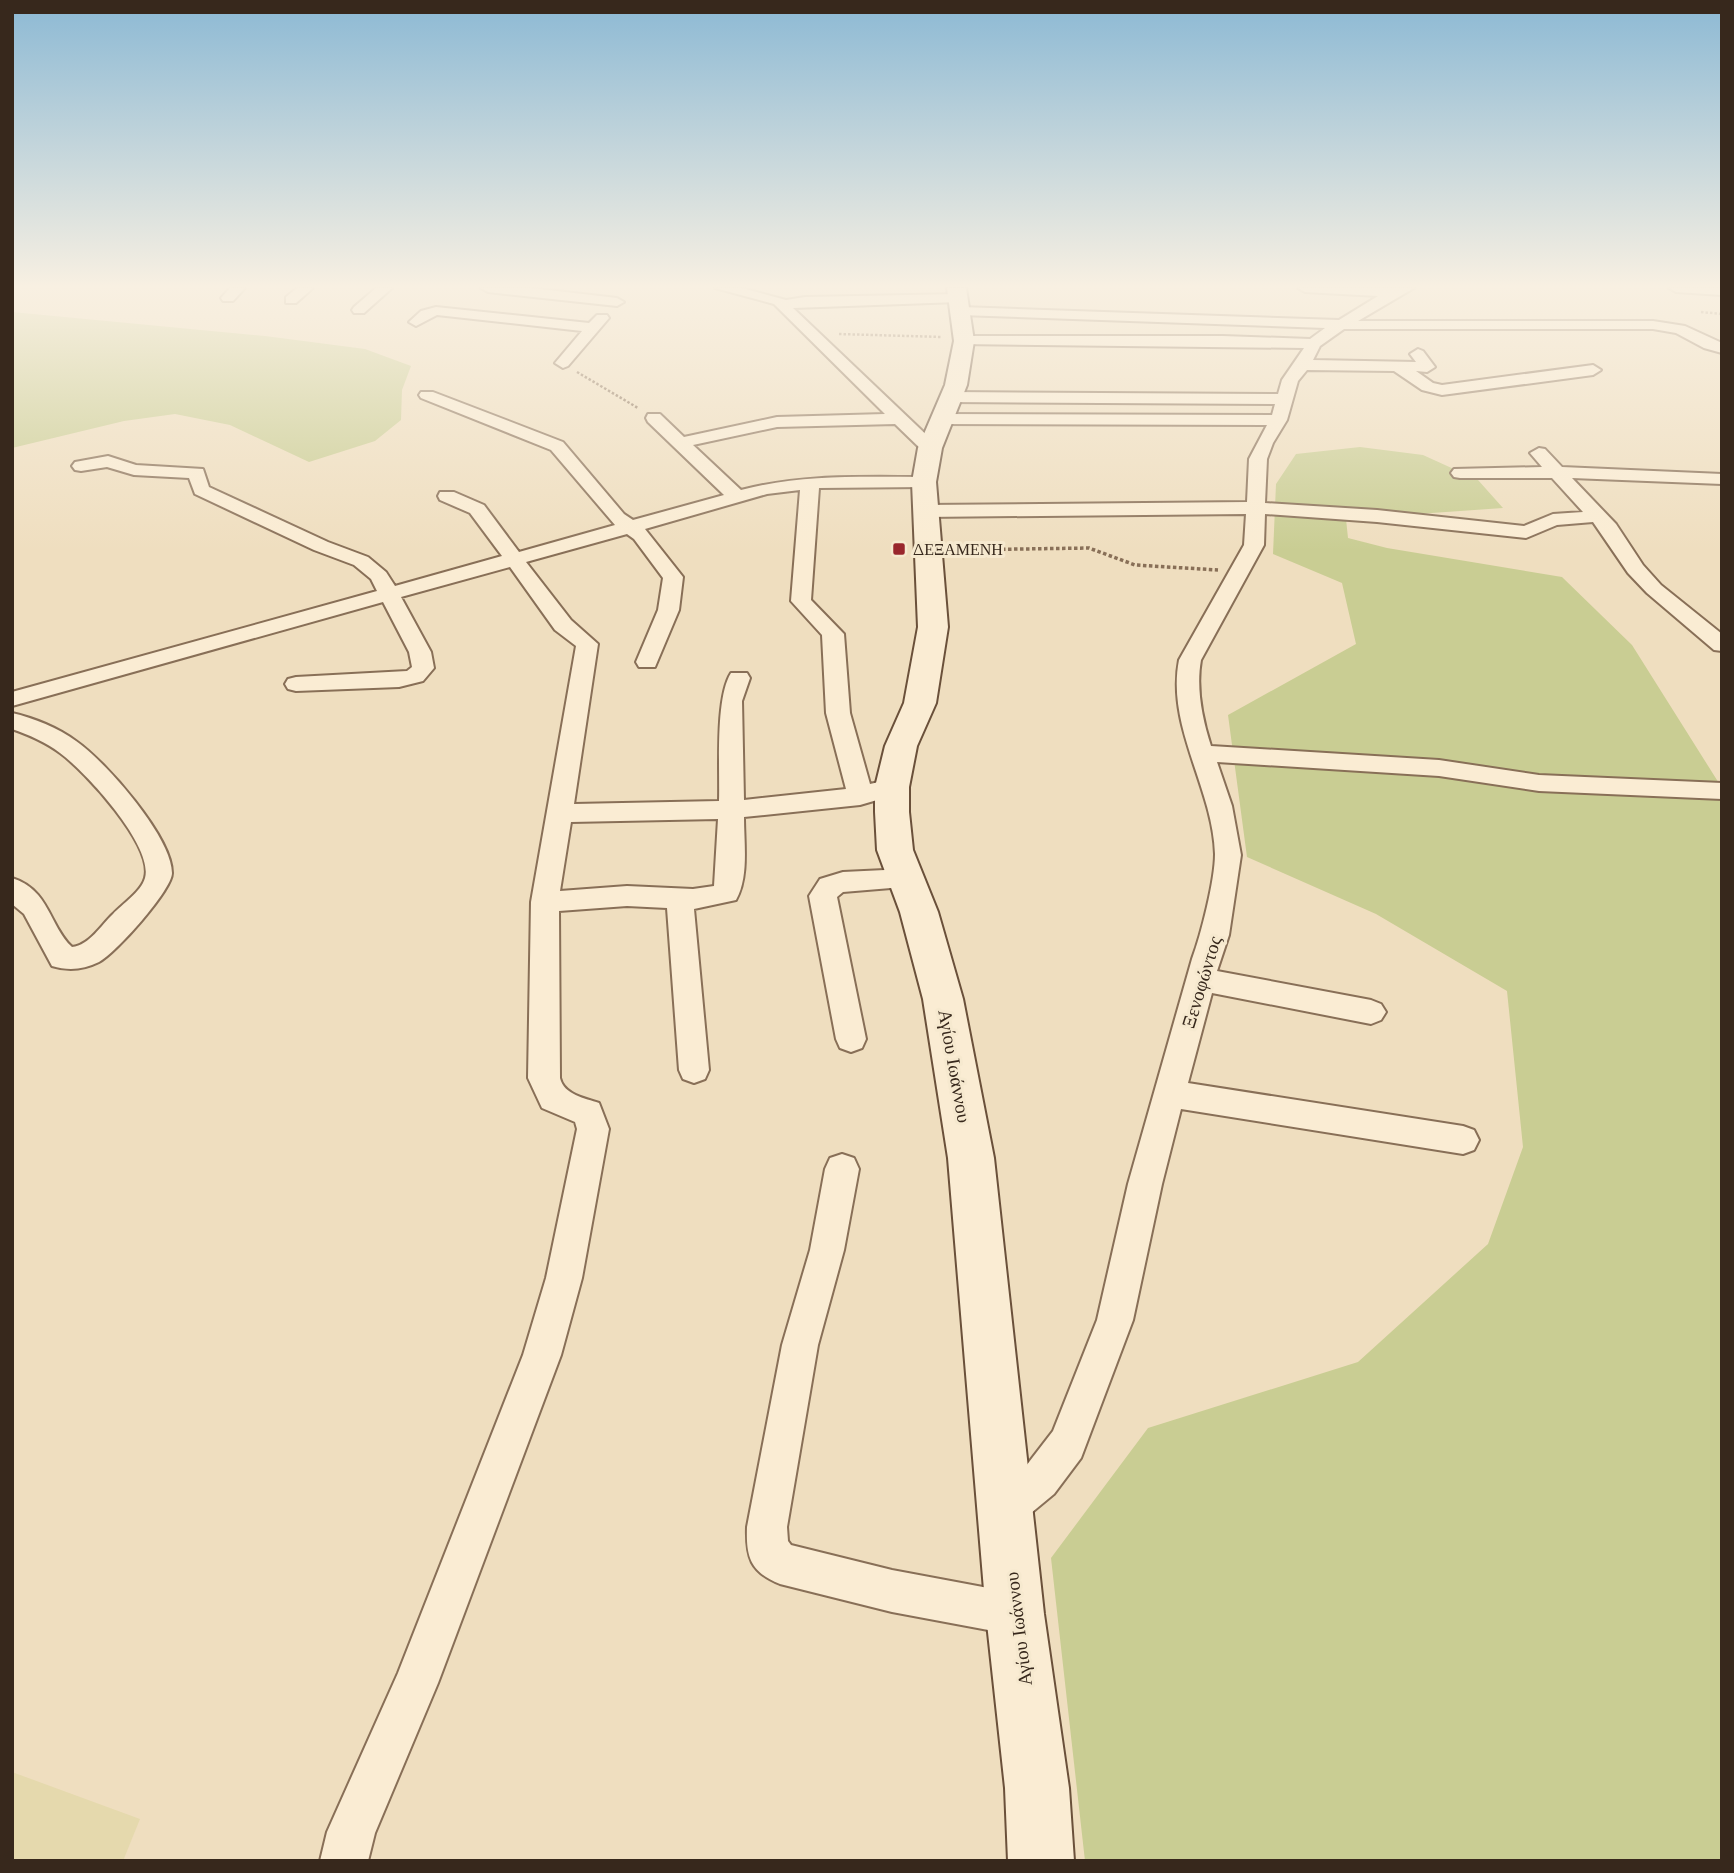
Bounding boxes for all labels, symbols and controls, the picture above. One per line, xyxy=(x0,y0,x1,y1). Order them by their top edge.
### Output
place label: ΔΕΞΑΜΕΝΗ xyxy=(913,539,1003,559)
marker: ΔΕΞΑΜΕΝΗ xyxy=(891,541,907,557)
street label: Ξενοφώντος xyxy=(1176,933,1227,1031)
street label: Αγίου Ιωάννου xyxy=(933,1007,977,1125)
street label: Αγίου Ιωάννου xyxy=(999,1571,1037,1687)

